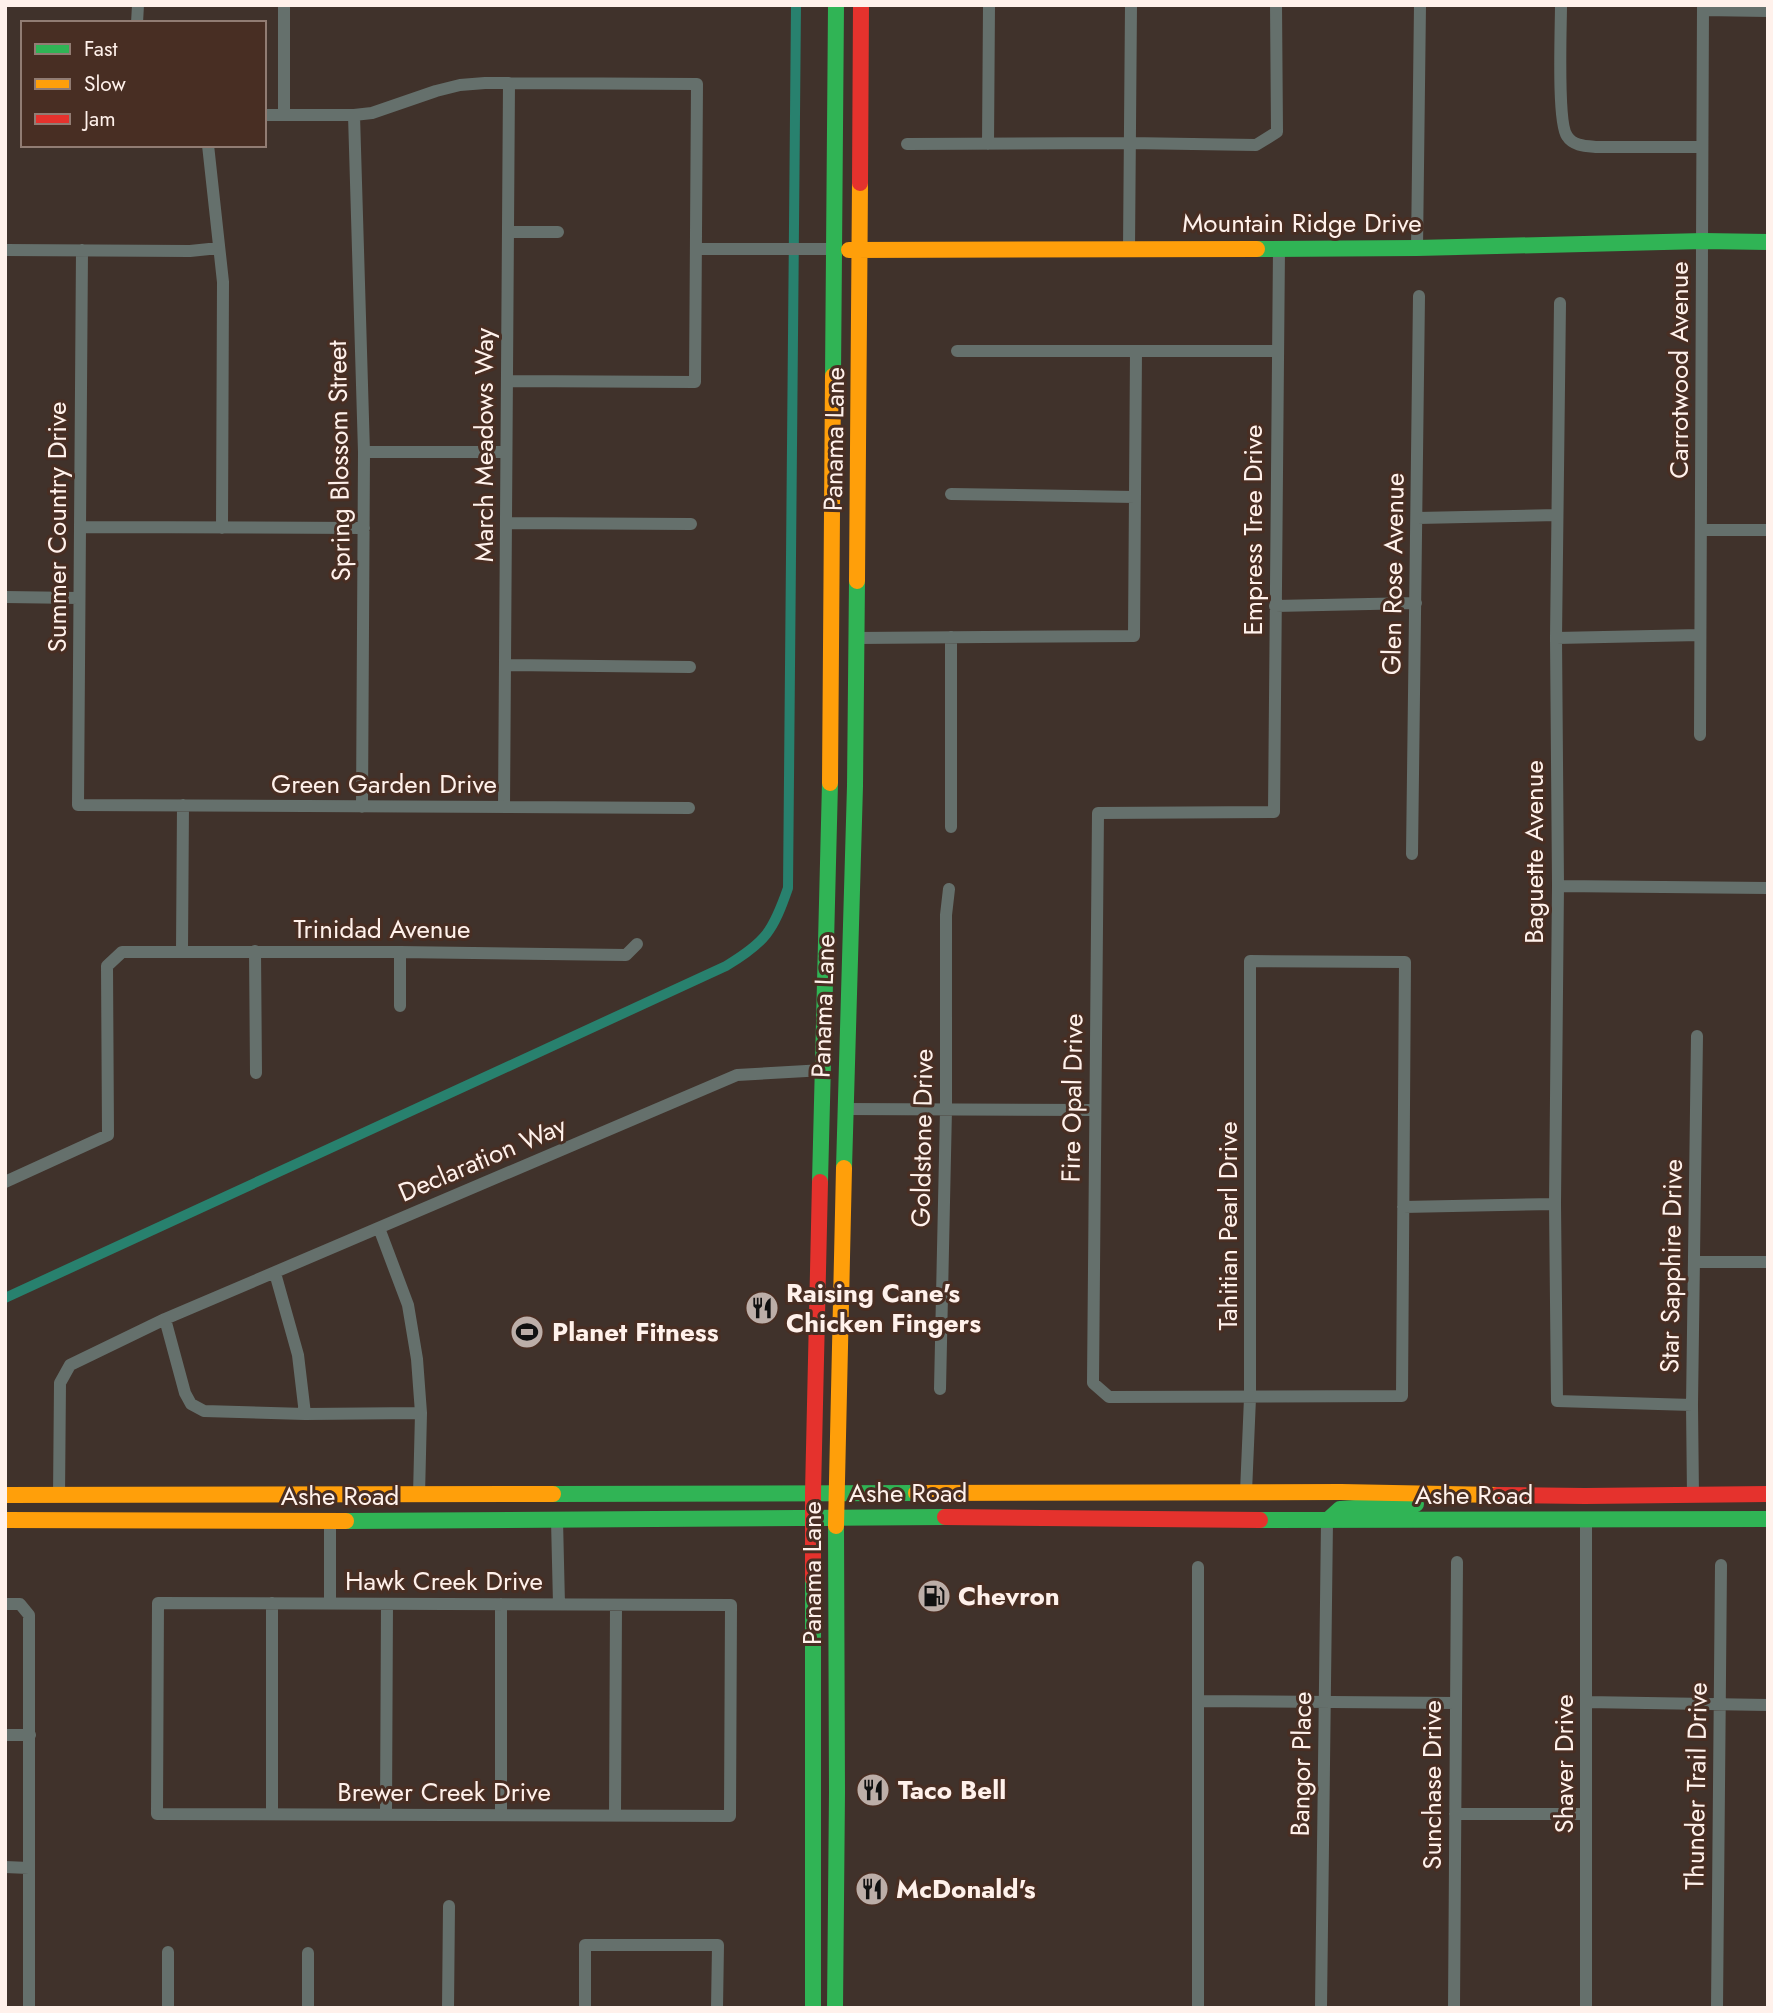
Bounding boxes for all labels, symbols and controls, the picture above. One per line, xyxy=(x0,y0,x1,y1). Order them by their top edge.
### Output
legend xyxy=(21,21,266,147)
text: Fast xyxy=(84,34,117,64)
text: Slow xyxy=(84,69,126,99)
text: Jam xyxy=(81,104,116,134)
street label: Mountain Ridge Drive xyxy=(1182,204,1422,242)
street label: Carrotwood Avenue xyxy=(1660,261,1698,479)
street label: March Meadows Way xyxy=(465,327,503,562)
street label: Spring Blossom Street xyxy=(318,339,360,582)
street label: Panama Lane xyxy=(814,367,854,511)
street label: Summer Country Drive xyxy=(38,402,76,652)
street label: Empress Tree Drive xyxy=(1234,425,1272,636)
street label: Glen Rose Avenue xyxy=(1372,472,1414,676)
street label: Baguette Avenue xyxy=(1515,760,1553,944)
street label: Green Garden Drive xyxy=(271,765,497,803)
street label: Trinidad Avenue xyxy=(293,910,471,948)
street label: Panama Lane xyxy=(801,933,845,1079)
street label: Fire Opal Drive xyxy=(1052,1013,1092,1183)
street label: Goldstone Drive xyxy=(901,1048,943,1228)
street label: Declaration Way xyxy=(392,1106,572,1211)
street label: Tahitian Pearl Drive xyxy=(1209,1121,1247,1331)
street label: Star Sapphire Drive xyxy=(1650,1159,1692,1373)
place label: Raising Cane's Chicken Fingers xyxy=(786,1274,981,1342)
restaurant icon: Raising Cane's Chicken Fingers xyxy=(743,1289,781,1327)
sports icon: Planet Fitness xyxy=(508,1313,546,1351)
place label: Planet Fitness xyxy=(552,1313,719,1351)
street label: Ashe Road xyxy=(849,1474,967,1512)
street label: Ashe Road xyxy=(1415,1476,1533,1514)
street label: Ashe Road xyxy=(281,1477,399,1515)
street label: Panama Lane xyxy=(793,1501,831,1645)
street label: Hawk Creek Drive xyxy=(345,1562,543,1600)
fuel station icon: Chevron xyxy=(915,1577,953,1615)
place label: Chevron xyxy=(958,1577,1060,1615)
street label: Thunder Trail Drive xyxy=(1675,1682,1717,1890)
street label: Bangor Place xyxy=(1281,1691,1321,1837)
street label: Shaver Drive xyxy=(1545,1694,1583,1834)
street label: Sunchase Drive xyxy=(1413,1700,1451,1870)
restaurant icon: Taco Bell xyxy=(854,1771,892,1809)
place label: Taco Bell xyxy=(898,1771,1006,1809)
street label: Brewer Creek Drive xyxy=(337,1773,551,1811)
restaurant icon: McDonald's xyxy=(853,1870,891,1908)
place label: McDonald's xyxy=(896,1870,1036,1908)

